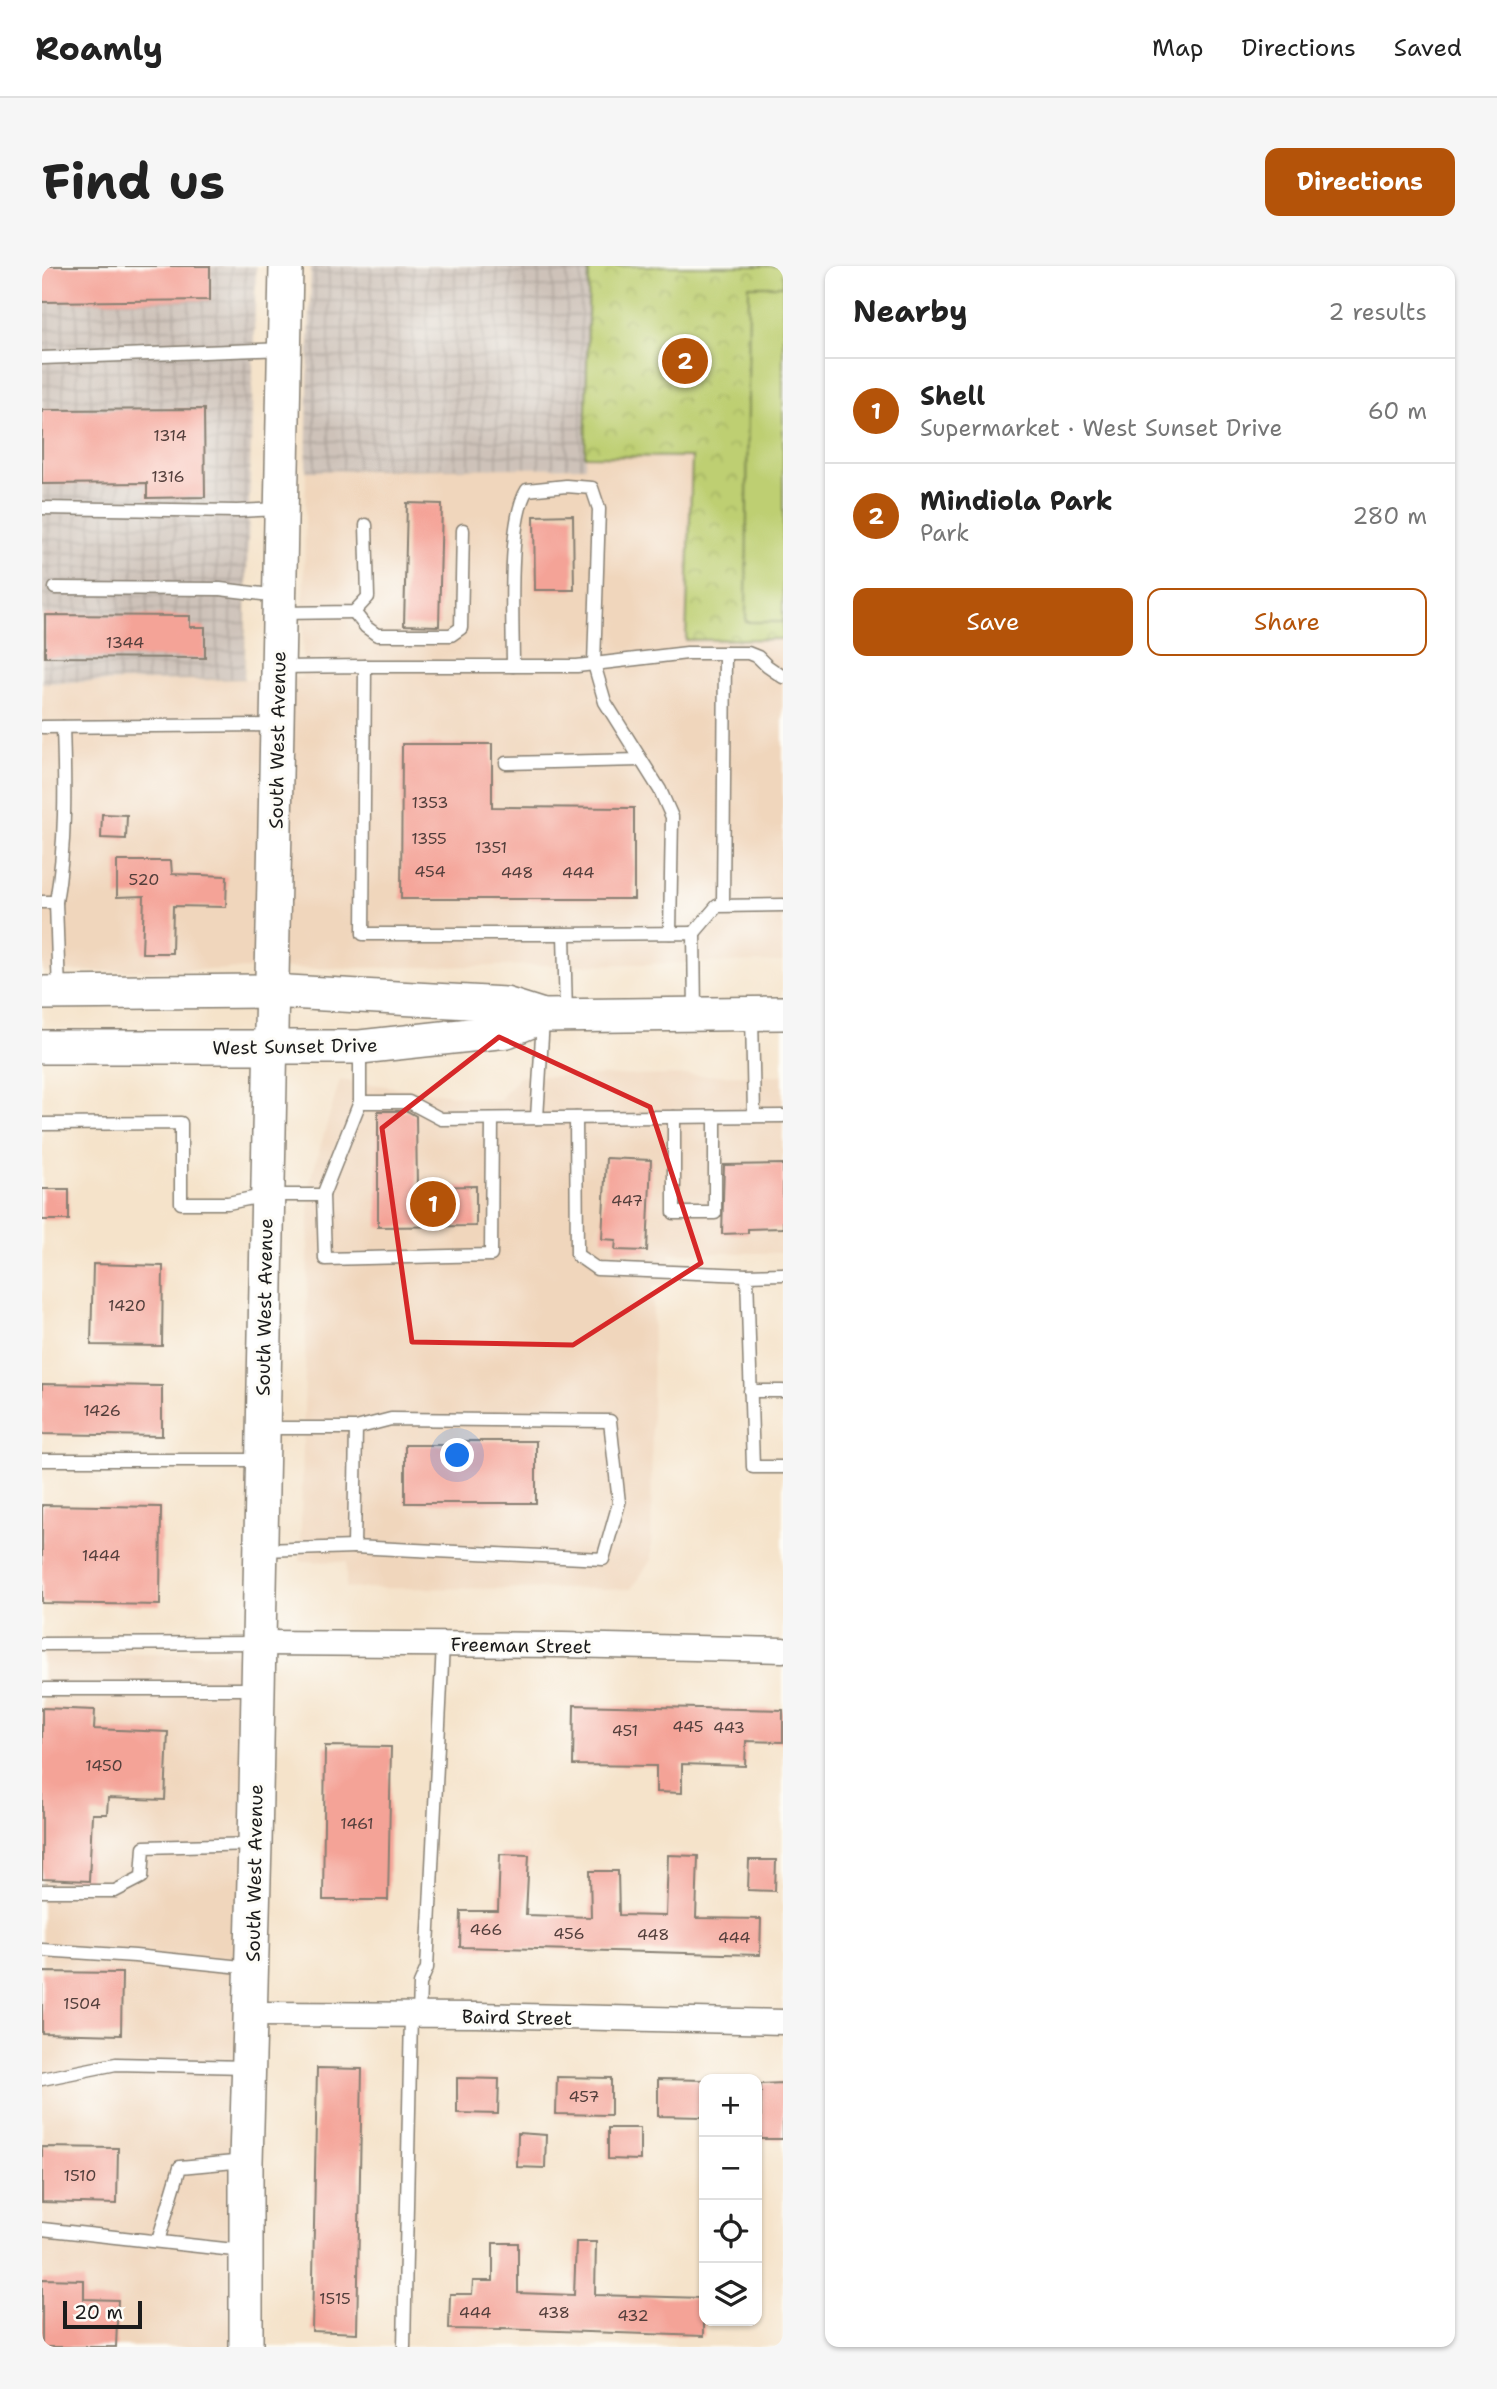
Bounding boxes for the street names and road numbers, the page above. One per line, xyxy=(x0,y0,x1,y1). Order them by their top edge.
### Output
street label: South West Avenue xyxy=(263,651,292,829)
street label: West Sunset Drive xyxy=(212,1033,378,1060)
street label: South West Avenue xyxy=(250,1218,279,1396)
street label: Freeman Street xyxy=(450,1632,592,1659)
street label: South West Avenue xyxy=(240,1784,269,1962)
street label: Baird Street xyxy=(462,2004,572,2031)

